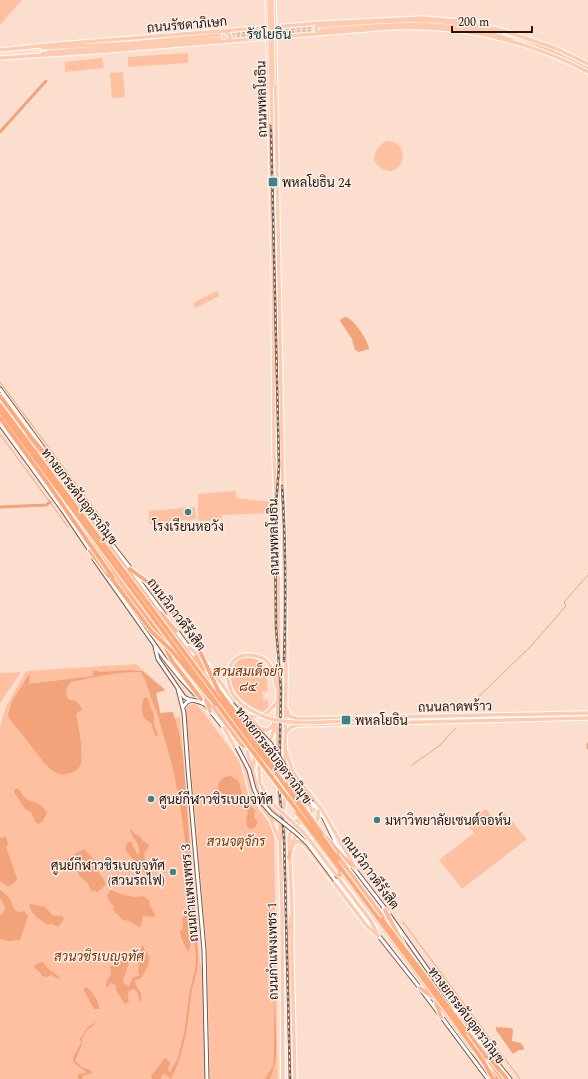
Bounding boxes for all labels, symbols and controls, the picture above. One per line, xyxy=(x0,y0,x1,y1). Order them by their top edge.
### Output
scale bar xyxy=(452,8,532,34)
street label: ถนนรัชดาภิเษก xyxy=(146,12,228,38)
text: 200 m xyxy=(458,13,489,32)
district label: รัชโยธิน xyxy=(246,24,292,45)
street label: ถนนพหลโยธิน xyxy=(251,60,273,138)
place label: พหลโยธิน 24 xyxy=(282,173,352,193)
marker: พหลโยธิน 24 xyxy=(267,176,279,188)
street label: ทางยกระดับอุตราภิมุข xyxy=(36,444,122,549)
street label: ถนนพหลโยธิน xyxy=(263,498,285,576)
marker: โรงเรียนหอวัง xyxy=(183,507,193,517)
place label: โรงเรียนหอวัง xyxy=(151,517,224,537)
street label: ถนนวิภาวดีรังสิต xyxy=(142,574,210,655)
park label: สวนสมเด็จย่า ๘๔ xyxy=(213,662,283,697)
street label: ถนนลาดพร้าว xyxy=(418,696,492,718)
street label: ทางยกระดับอุตราภิมุข xyxy=(230,703,316,808)
place label: พหลโยธิน xyxy=(355,711,408,731)
marker: พหลโยธิน xyxy=(340,714,352,726)
place label: ศูนย์กีฬาวชิรเบญจทัศ xyxy=(159,790,273,810)
marker: ศูนย์กีฬาวชิรเบญจทัศ xyxy=(146,794,156,804)
place label: มหาวิทยาลัยเซนต์จอห์น xyxy=(385,811,511,831)
marker: มหาวิทยาลัยเซนต์จอห์น xyxy=(372,815,382,825)
street label: ถนนวิภาวดีรังสิต xyxy=(337,831,404,914)
park label: สวนจตุจักร xyxy=(207,832,266,852)
street label: ถนนกำแพงเพชร 3 xyxy=(176,843,204,943)
place label: ศูนย์กีฬาวชิรเบญจทัศ (สวนรถไฟ) xyxy=(51,856,165,891)
marker: ศูนย์กีฬาวชิรเบญจทัศ (สวนรถไฟ) xyxy=(168,867,178,877)
street label: ถนนกำแพงเพชร 1 xyxy=(262,902,284,1000)
park label: สวนวชิรเบญจทัศ xyxy=(54,947,144,967)
street label: ทางยกระดับอุตราภิมุข xyxy=(423,963,509,1068)

